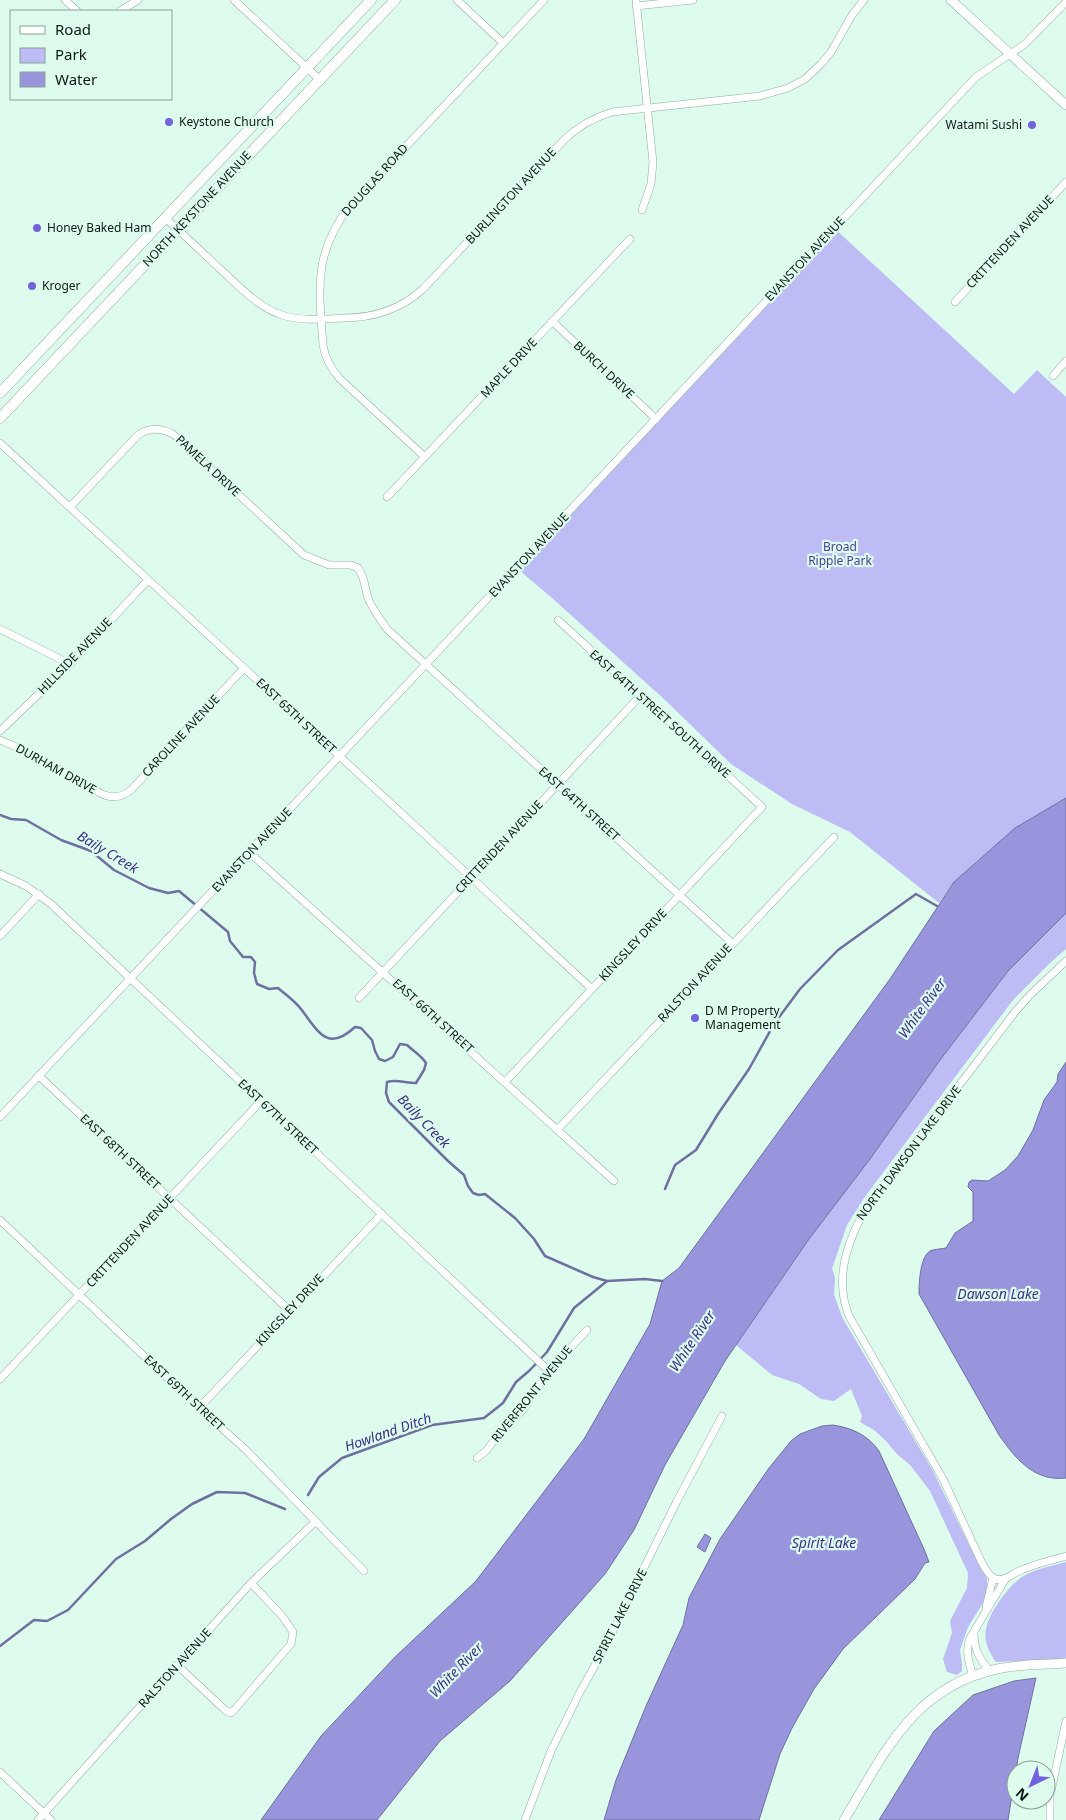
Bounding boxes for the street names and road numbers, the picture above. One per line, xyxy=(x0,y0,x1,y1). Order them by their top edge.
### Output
street label: DOUGLAS ROAD xyxy=(337,139,412,220)
street label: BURLINGTON AVENUE xyxy=(461,144,560,248)
street label: NORTH KEYSTONE AVENUE xyxy=(138,147,255,270)
street label: CRITTENDEN AVENUE xyxy=(962,191,1057,292)
street label: EVANSTON AVENUE xyxy=(761,212,849,305)
street label: MAPLE DRIVE xyxy=(476,334,541,401)
street label: BURCH DRIVE xyxy=(570,337,639,402)
street label: PAMELA DRIVE xyxy=(172,431,245,500)
street label: EVANSTON AVENUE xyxy=(485,508,573,601)
street label: HILLSIDE AVENUE xyxy=(34,614,116,698)
street label: EAST 64TH STREET SOUTH DRIVE xyxy=(586,646,735,782)
street label: EAST 65TH STREET xyxy=(253,674,340,757)
street label: CAROLINE AVENUE xyxy=(138,691,223,781)
street label: DURHAM DRIVE xyxy=(13,739,100,798)
street label: EAST 64TH STREET xyxy=(535,763,624,845)
street label: CRITTENDEN AVENUE xyxy=(451,796,546,897)
street label: EVANSTON AVENUE xyxy=(208,803,296,896)
street label: KINGSLEY DRIVE xyxy=(595,905,671,984)
street label: RALSTON AVENUE xyxy=(654,940,736,1026)
street label: EAST 66TH STREET xyxy=(389,975,478,1057)
street label: EAST 67TH STREET xyxy=(235,1075,322,1158)
street label: NORTH DAWSON LAKE DRIVE xyxy=(852,1082,965,1224)
street label: EAST 68TH STREET xyxy=(77,1110,164,1193)
street label: CRITTENDEN AVENUE xyxy=(82,1190,177,1291)
street label: KINGSLEY DRIVE xyxy=(252,1270,328,1349)
street label: RIVERFRONT AVENUE xyxy=(487,1342,576,1446)
street label: EAST 69TH STREET xyxy=(141,1351,228,1434)
street label: SPIRIT LAKE DRIVE xyxy=(588,1565,651,1666)
street label: RALSTON AVENUE xyxy=(134,1624,215,1711)

